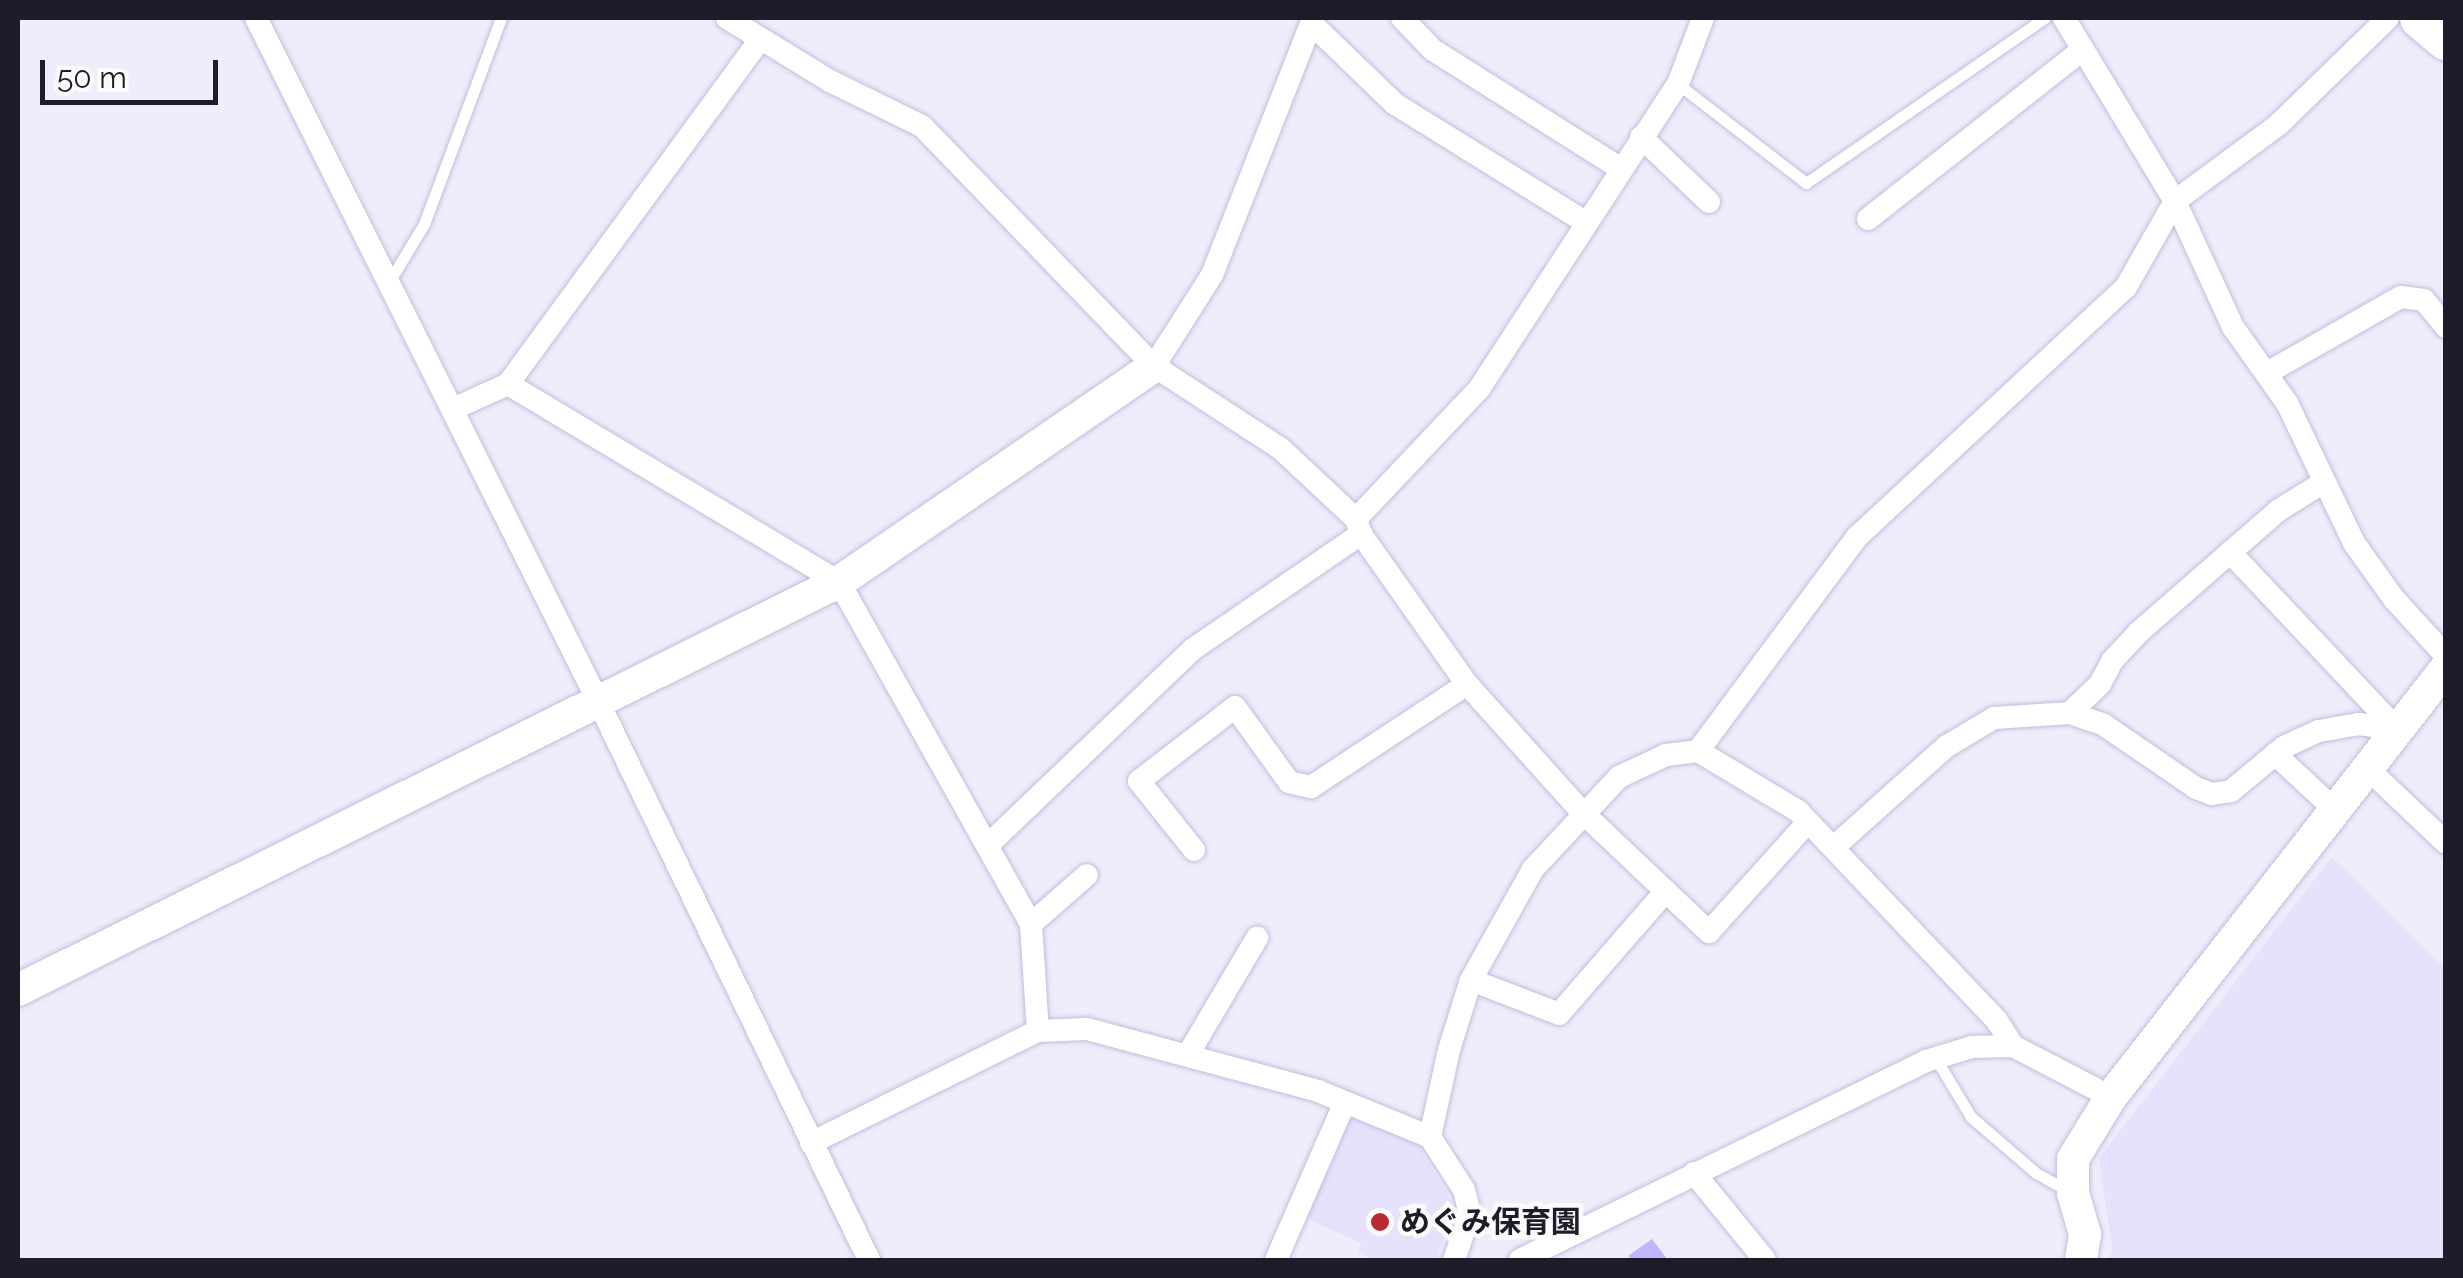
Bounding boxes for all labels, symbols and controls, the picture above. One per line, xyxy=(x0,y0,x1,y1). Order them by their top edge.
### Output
scale bar xyxy=(45,40,222,102)
text: 50 m xyxy=(57,60,127,95)
place label: めぐみ保育園 xyxy=(1400,1204,1580,1240)
marker: めぐみ保育園 xyxy=(1369,1211,1391,1233)

